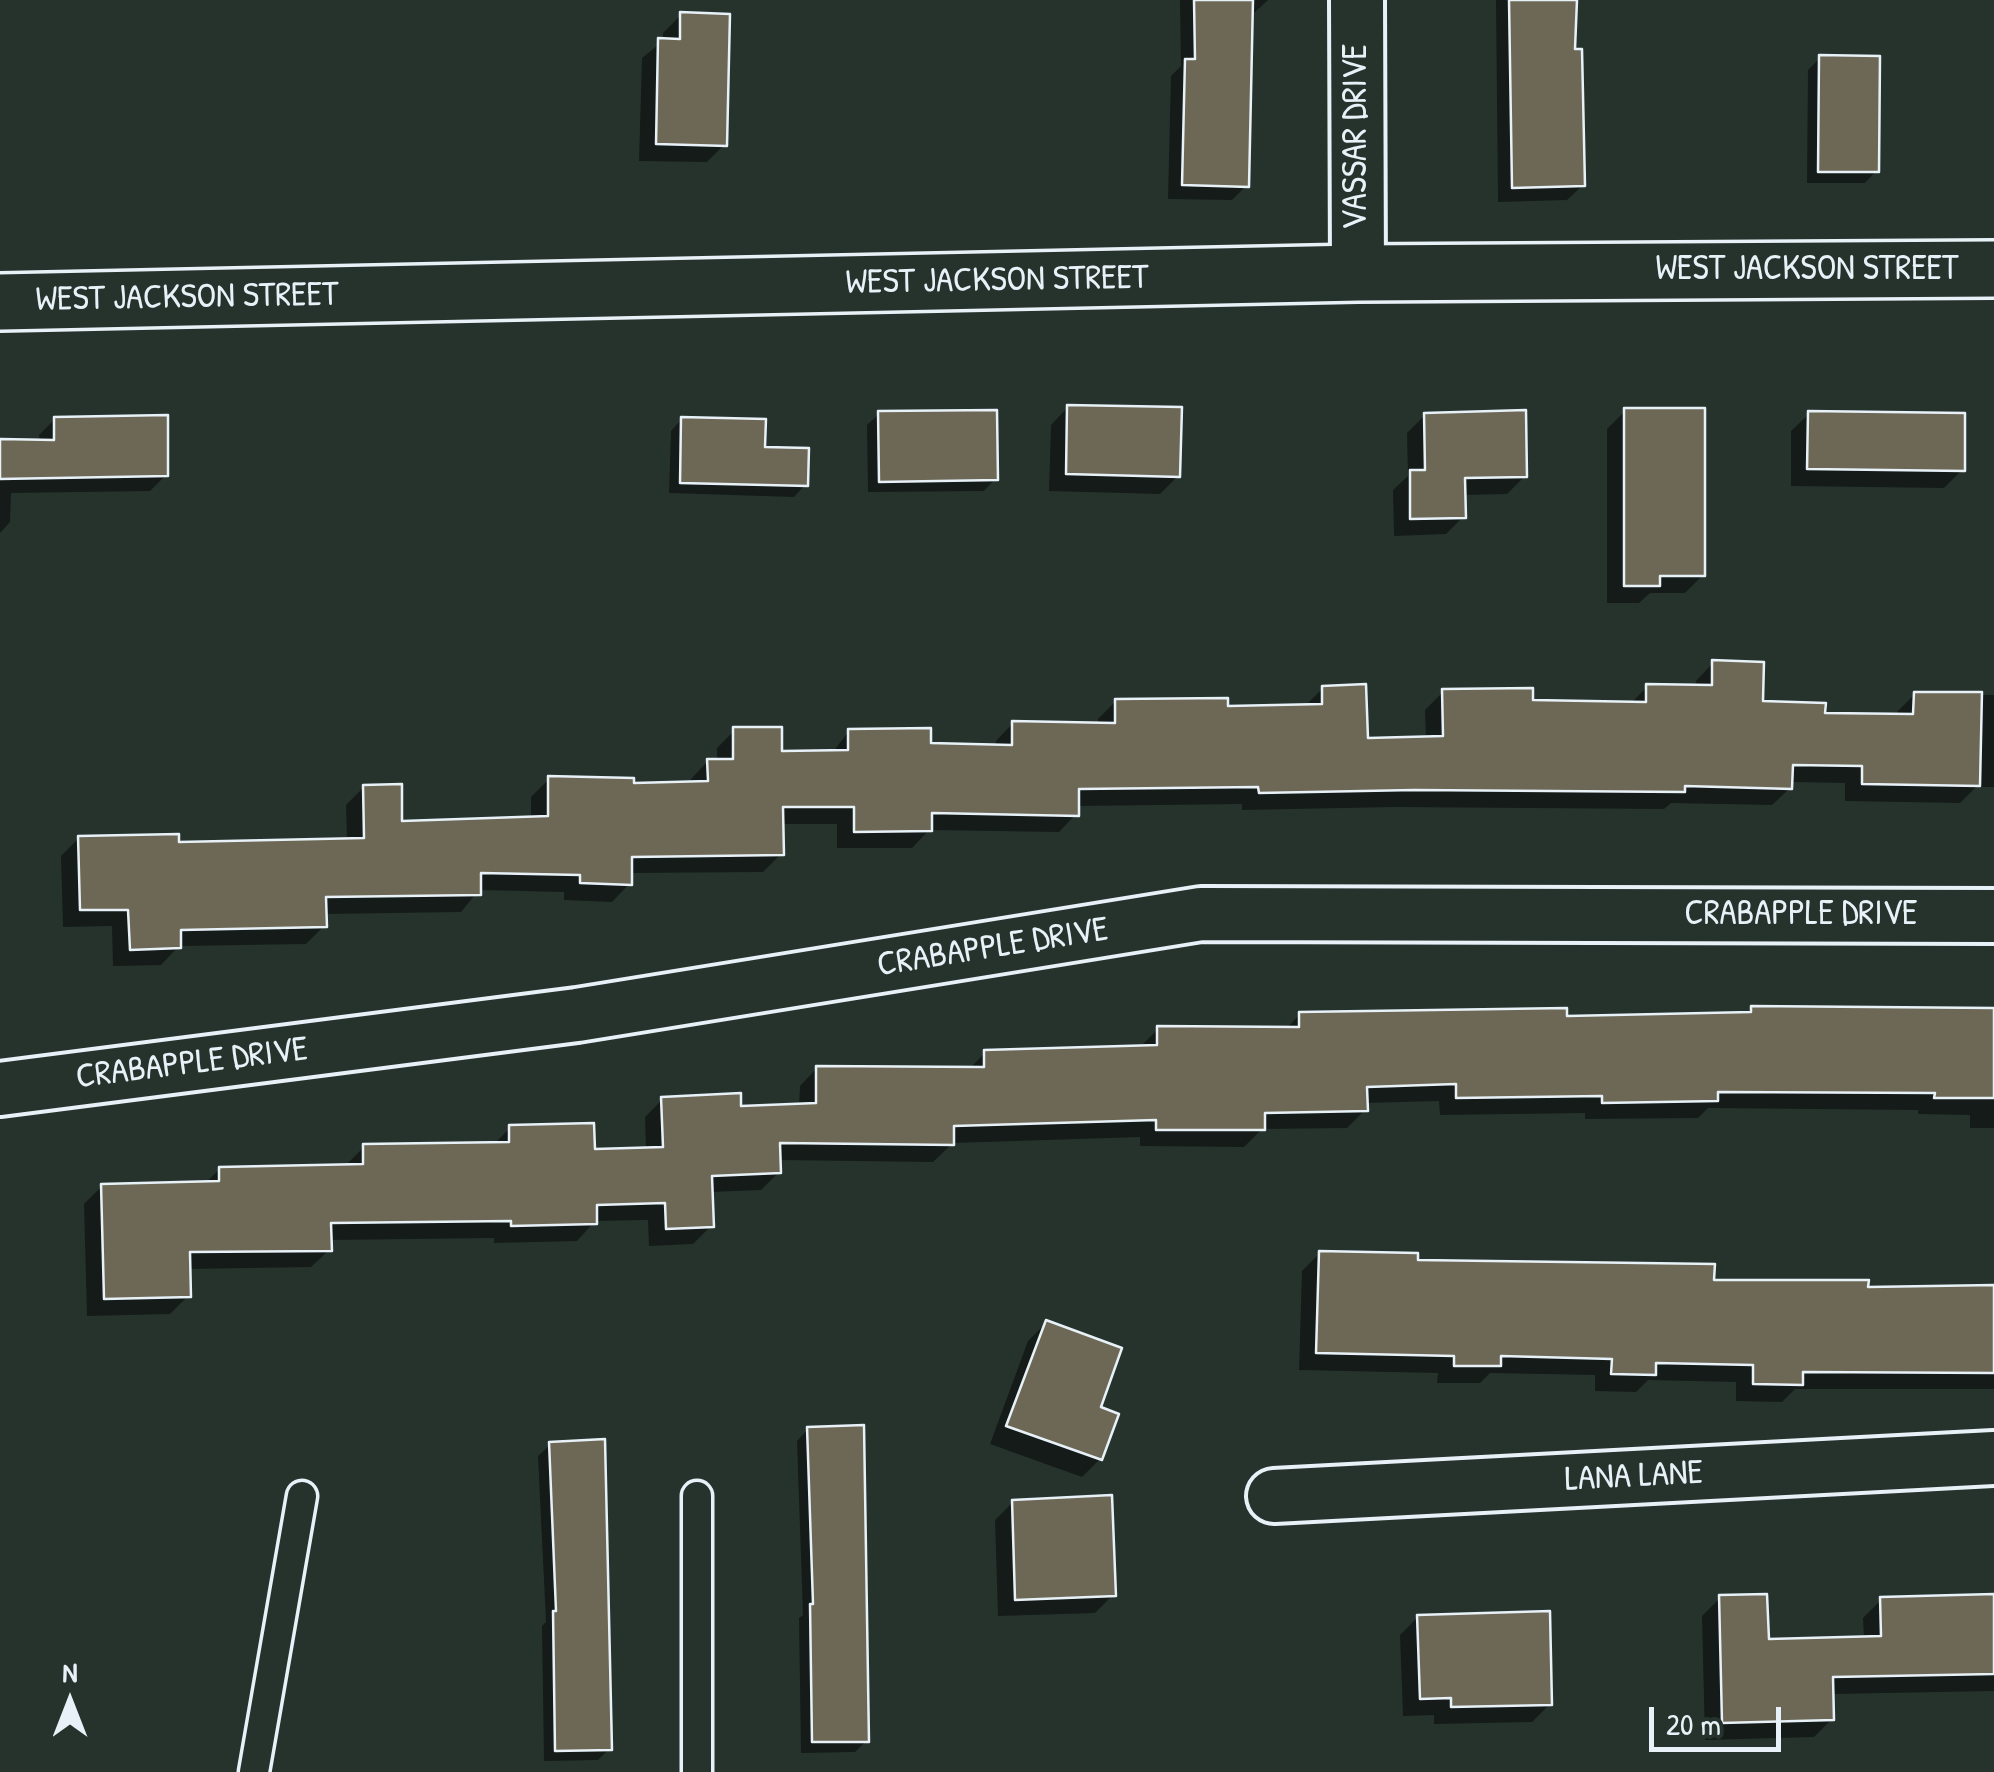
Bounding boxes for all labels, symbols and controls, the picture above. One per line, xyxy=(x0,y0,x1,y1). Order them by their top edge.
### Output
street label: VASSAR DRIVE xyxy=(1336,44,1378,230)
street label: WEST JACKSON STREET xyxy=(1656,249,1958,291)
street label: WEST JACKSON STREET xyxy=(845,257,1149,305)
street label: WEST JACKSON STREET xyxy=(35,274,339,322)
street label: CRABAPPLE DRIVE xyxy=(1684,894,1918,936)
street label: CRABAPPLE DRIVE xyxy=(875,909,1111,987)
street label: CRABAPPLE DRIVE xyxy=(74,1029,310,1099)
street label: LANA LANE xyxy=(1564,1452,1704,1502)
north arrow xyxy=(20,1652,120,1752)
text: N xyxy=(63,1653,77,1691)
scale bar xyxy=(1654,1687,1786,1749)
text: 20 m xyxy=(1666,1704,1721,1744)

